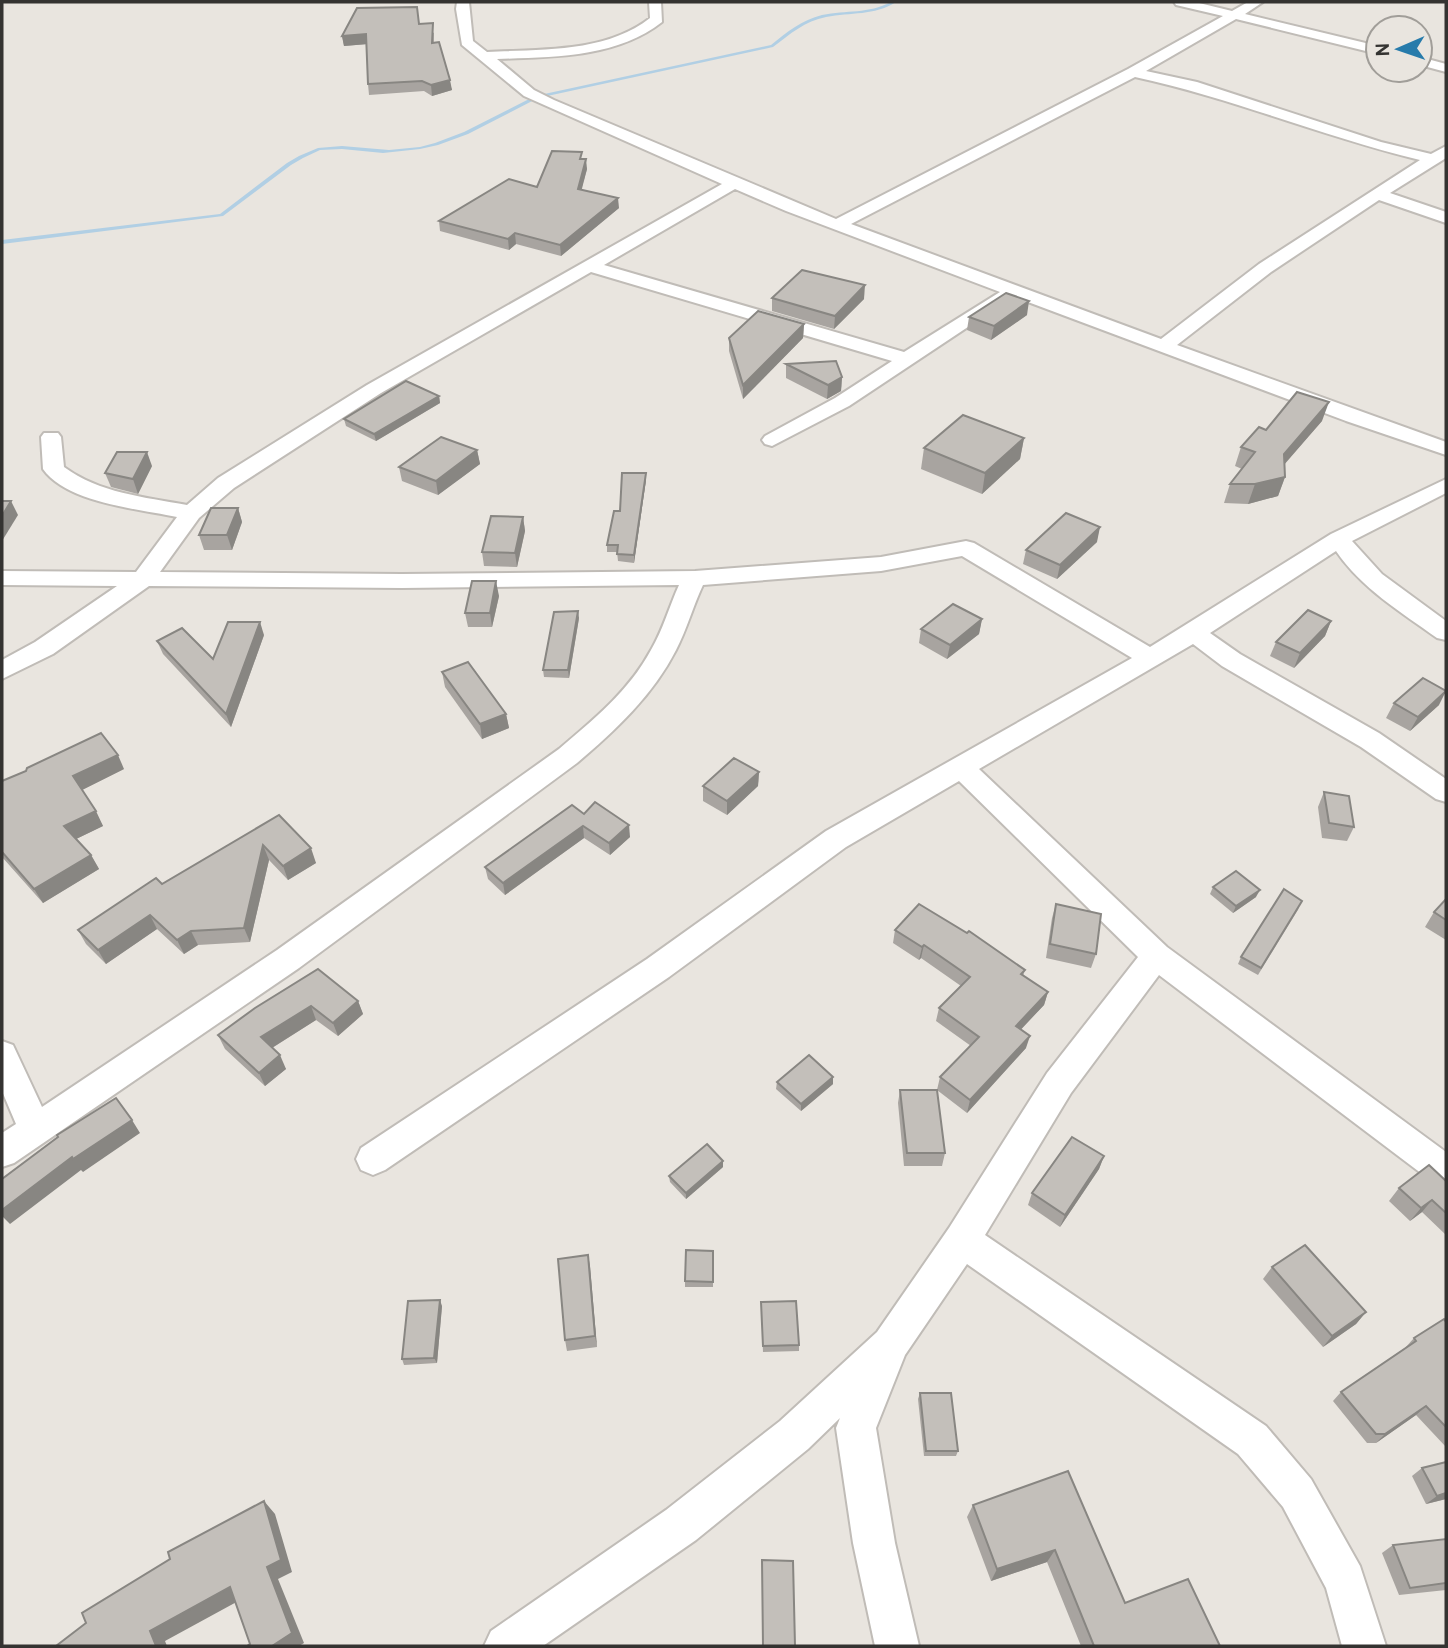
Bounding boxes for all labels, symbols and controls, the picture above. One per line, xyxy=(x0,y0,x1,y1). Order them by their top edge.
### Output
north arrow xyxy=(1364,14,1434,84)
text: N xyxy=(1372,42,1396,57)

